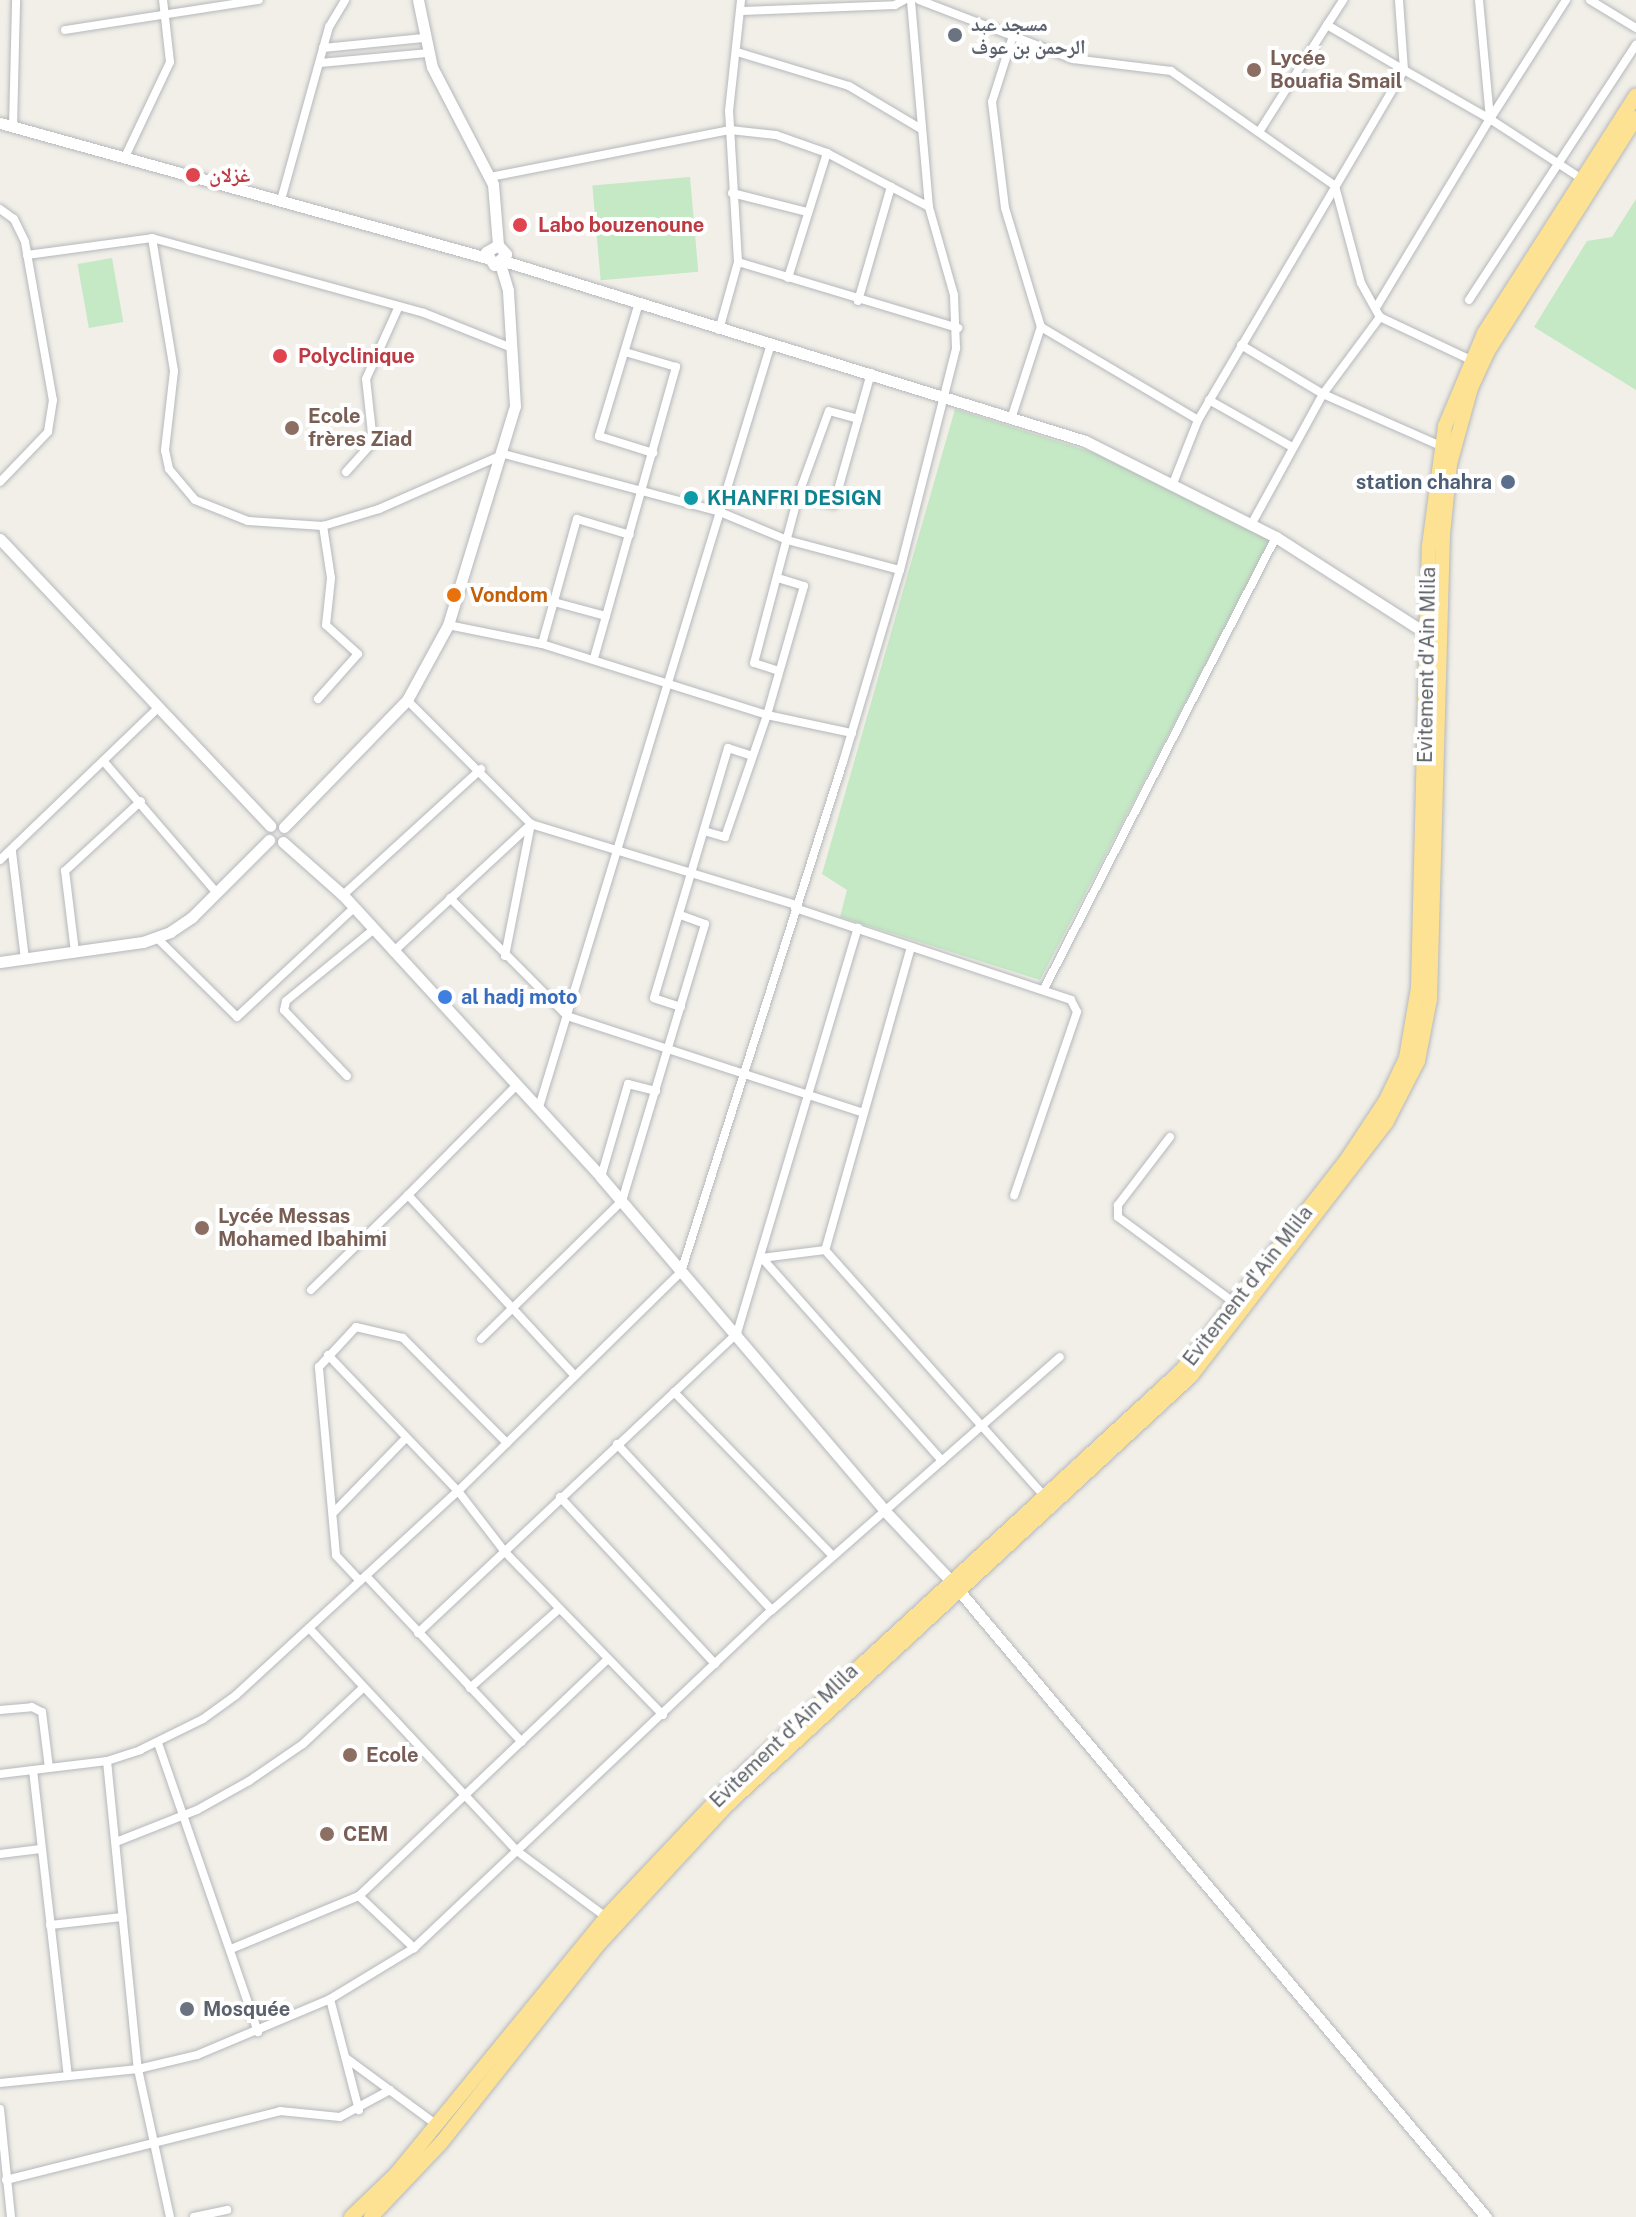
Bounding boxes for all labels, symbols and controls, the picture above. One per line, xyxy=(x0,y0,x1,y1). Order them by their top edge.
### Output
place label: مسجد عبد الرحمن بن عوف xyxy=(971,12,1086,59)
marker: مسجد عبد الرحمن بن عوف xyxy=(946,26,964,44)
place label: Lycée Bouafia Smail xyxy=(1270,46,1402,93)
marker: Lycée Bouafia Smail xyxy=(1245,61,1263,79)
place label: غزلان xyxy=(209,163,250,187)
marker: غزلان xyxy=(184,166,202,184)
place label: Labo bouzenoune xyxy=(538,213,704,237)
marker: Labo bouzenoune xyxy=(509,214,531,236)
place label: Polyclinique xyxy=(298,344,415,368)
marker: Polyclinique xyxy=(269,345,291,367)
place label: Ecole frères Ziad xyxy=(308,404,413,451)
marker: Ecole frères Ziad xyxy=(283,419,301,437)
place label: station chahra xyxy=(1356,470,1492,494)
marker: station chahra xyxy=(1499,473,1517,491)
place label: KHANFRI DESIGN xyxy=(707,486,882,510)
marker: KHANFRI DESIGN xyxy=(682,489,700,507)
street label: Evitement d'Ain Mlila xyxy=(1413,567,1441,763)
place label: Vondom xyxy=(470,583,548,607)
marker: Vondom xyxy=(445,586,463,604)
place label: al hadj moto xyxy=(461,985,578,1009)
marker: al hadj moto xyxy=(436,988,454,1006)
street label: Evitement d'Ain Mlila xyxy=(1178,1201,1318,1371)
place label: Lycée Messas Mohamed Ibahimi xyxy=(218,1204,387,1251)
marker: Lycée Messas Mohamed Ibahimi xyxy=(193,1219,211,1237)
street label: Evitement d'Ain Mlila xyxy=(705,1659,863,1813)
place label: Ecole xyxy=(366,1743,419,1767)
marker: Ecole xyxy=(341,1746,359,1764)
place label: CEM xyxy=(343,1822,388,1846)
marker: CEM xyxy=(318,1825,336,1843)
place label: Mosquée xyxy=(203,1997,290,2021)
marker: Mosquée xyxy=(178,2000,196,2018)

